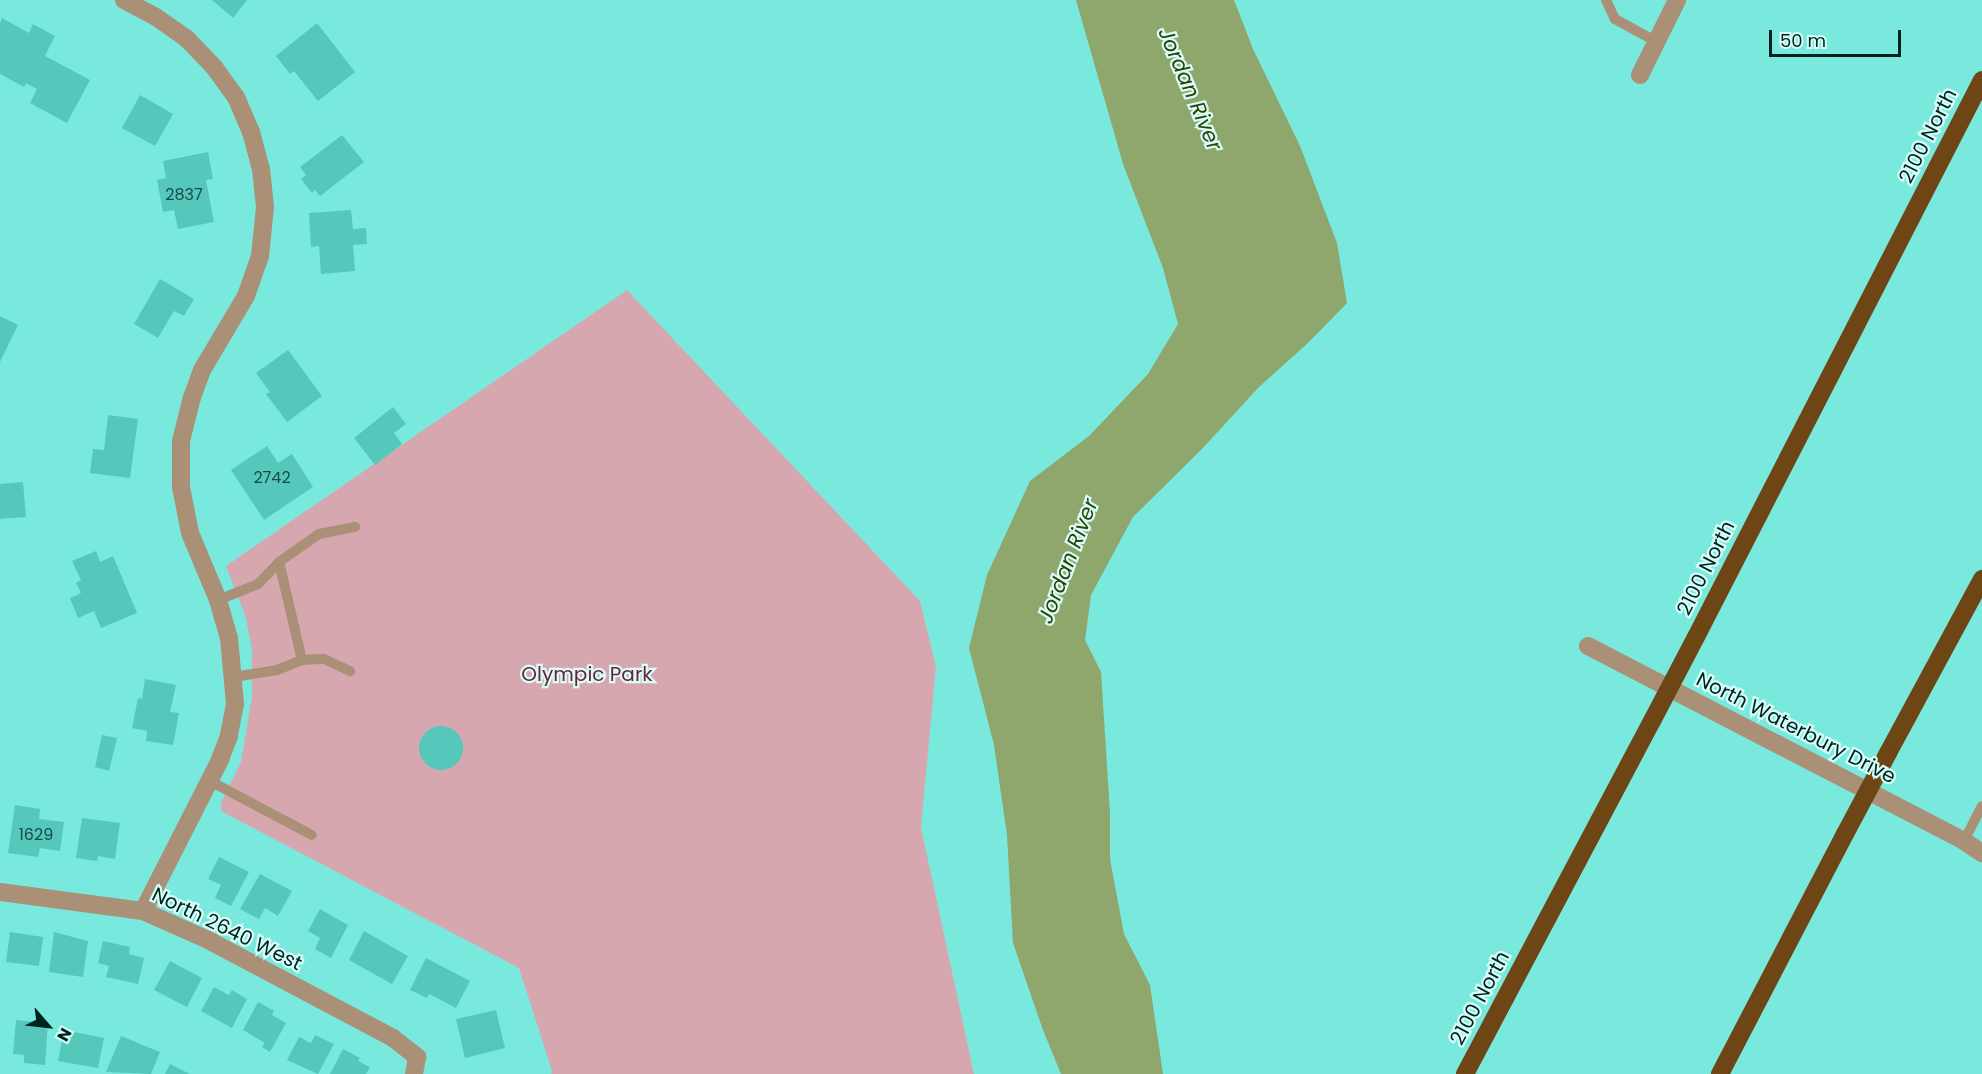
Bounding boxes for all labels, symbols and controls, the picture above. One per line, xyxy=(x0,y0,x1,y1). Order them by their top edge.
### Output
scale bar xyxy=(1772,18,1904,56)
water label: Jordan River xyxy=(1153,24,1227,154)
text: 50 m xyxy=(1780,28,1826,53)
street label: 2100 North xyxy=(1894,85,1962,187)
house number: 2837 xyxy=(165,185,203,205)
house number: 2742 xyxy=(253,468,291,488)
water label: Jordan River xyxy=(1033,495,1103,627)
street label: 2100 North xyxy=(1672,517,1740,619)
park label: Olympic Park xyxy=(521,662,653,686)
street label: North Waterbury Drive xyxy=(1692,667,1900,789)
house number: 1629 xyxy=(19,825,53,845)
street label: North 2640 West xyxy=(148,882,306,976)
street label: 2100 North xyxy=(1445,947,1515,1049)
north arrow xyxy=(18,996,78,1056)
text: N xyxy=(51,1024,77,1045)

